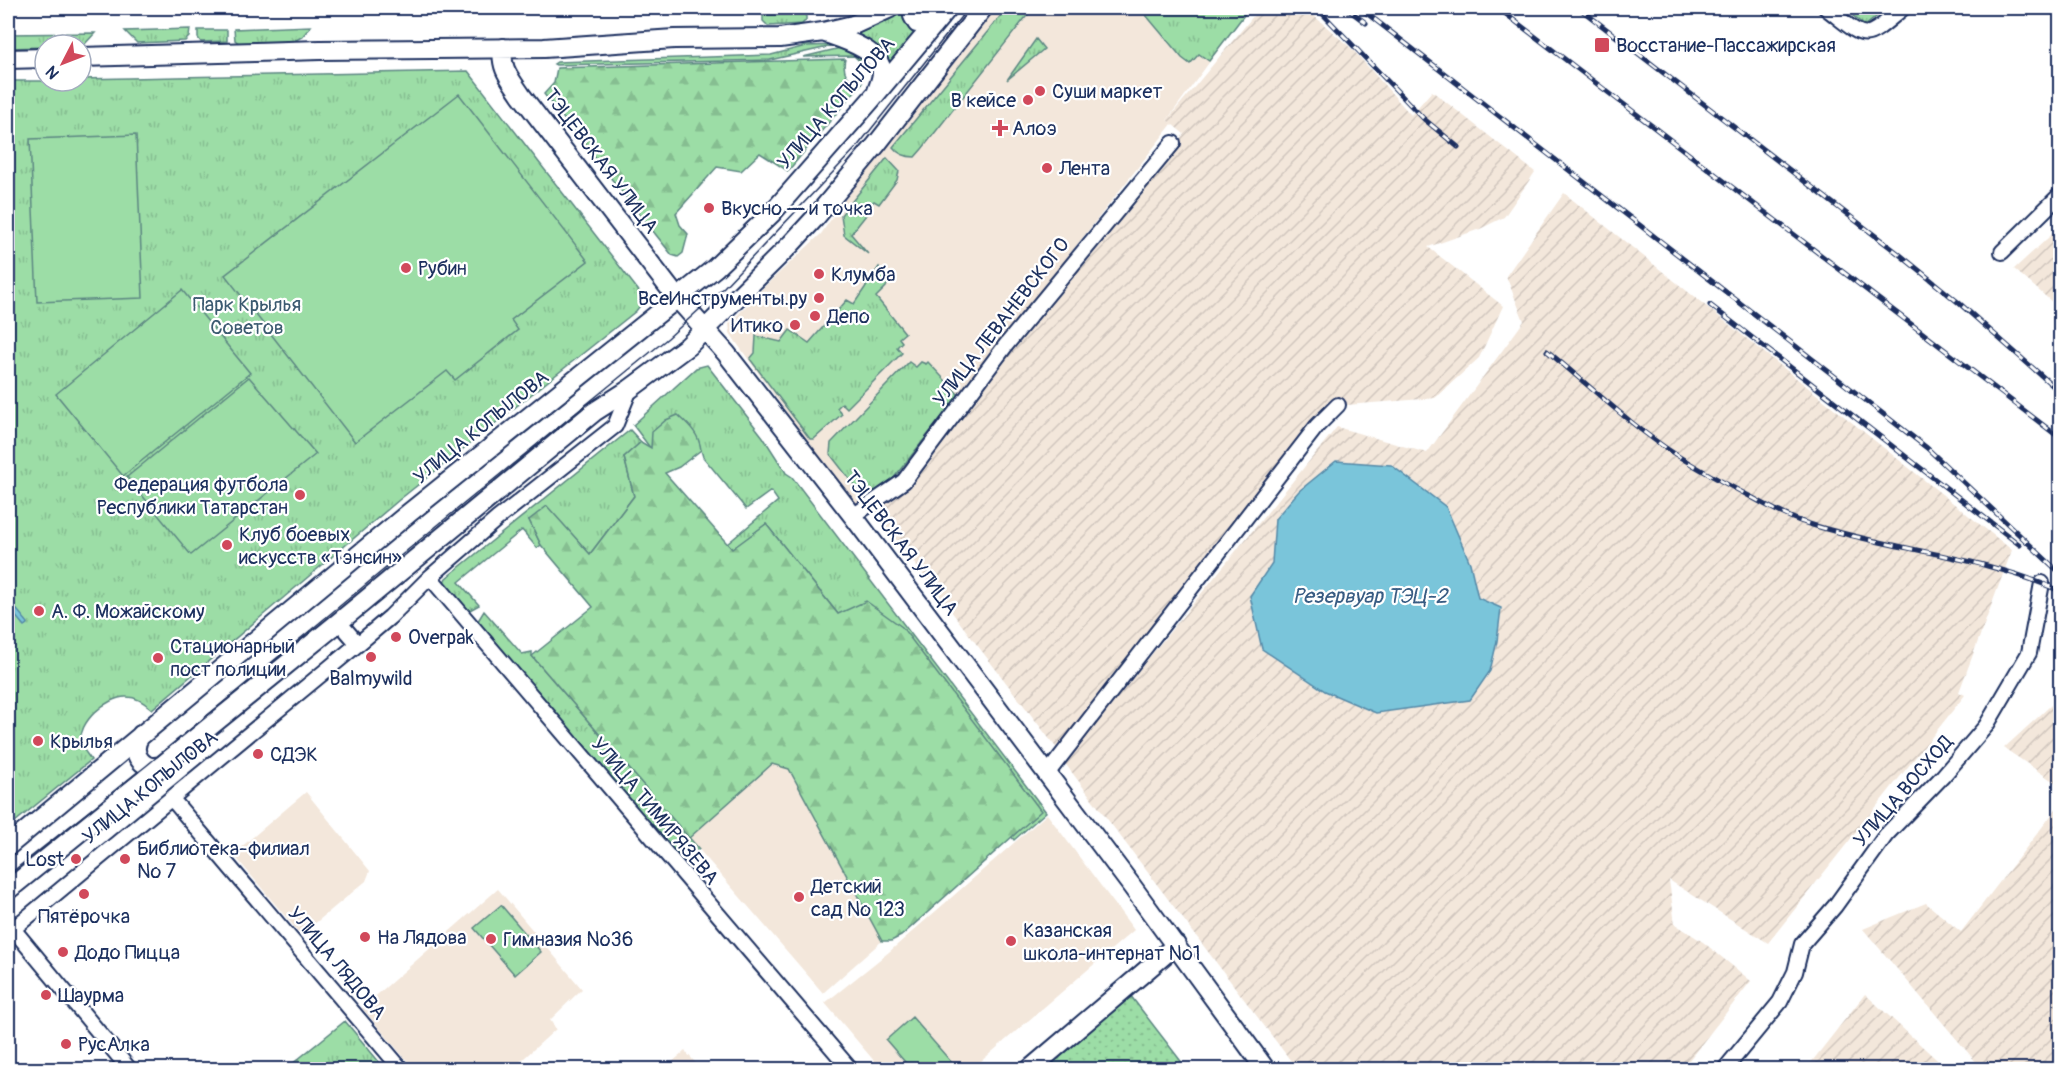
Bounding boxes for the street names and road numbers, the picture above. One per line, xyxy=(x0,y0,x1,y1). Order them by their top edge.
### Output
street label: УЛИЦА КОПЫЛОВА xyxy=(772,32,900,174)
street label: ТЭЦЕВСКАЯ УЛИЦА xyxy=(538,84,664,238)
street label: УЛИЦА ЛЕВАНЕВСКОГО xyxy=(927,233,1075,411)
street label: УЛИЦА КОПЫЛОВА xyxy=(408,365,554,489)
street label: ТЭЦЕВСКАЯ УЛИЦА xyxy=(838,466,964,620)
street label: УЛИЦА КОПЫЛОВА xyxy=(77,725,223,849)
street label: УЛИЦА ВОСХОД xyxy=(1848,729,1959,852)
street label: УЛИЦА ТИМИРЯЗЕВА xyxy=(586,732,724,890)
street label: УЛИЦА ЛЯДОВА xyxy=(282,901,392,1025)

